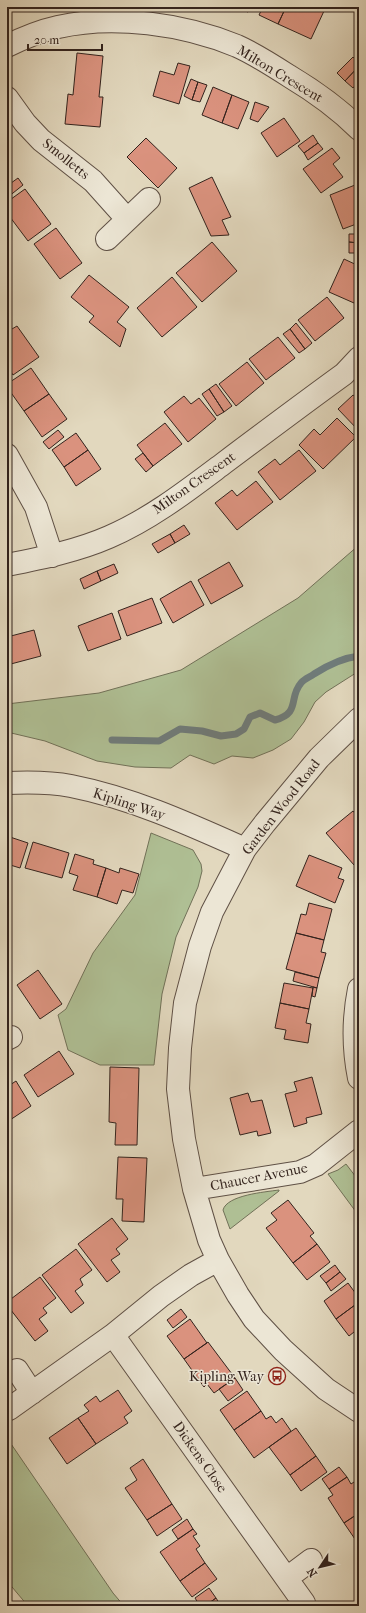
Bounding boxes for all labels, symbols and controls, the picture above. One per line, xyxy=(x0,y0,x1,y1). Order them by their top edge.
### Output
scale bar xyxy=(28,26,102,52)
text: 20 m xyxy=(34,33,59,47)
street label: Milton Crescent xyxy=(234,42,326,106)
street label: Smolletts xyxy=(39,135,93,183)
street label: Milton Crescent xyxy=(149,448,239,518)
street label: Garden Wood Road xyxy=(238,756,324,858)
street label: Kipling Way xyxy=(91,784,168,824)
street label: Chaucer Avenue xyxy=(209,1159,309,1195)
bus stop icon: Kipling Way xyxy=(267,1366,287,1386)
place label: Kipling Way xyxy=(189,1368,265,1385)
street label: Dickens Close xyxy=(169,1418,231,1496)
north arrow xyxy=(300,1547,340,1587)
text: N xyxy=(304,1565,320,1580)

